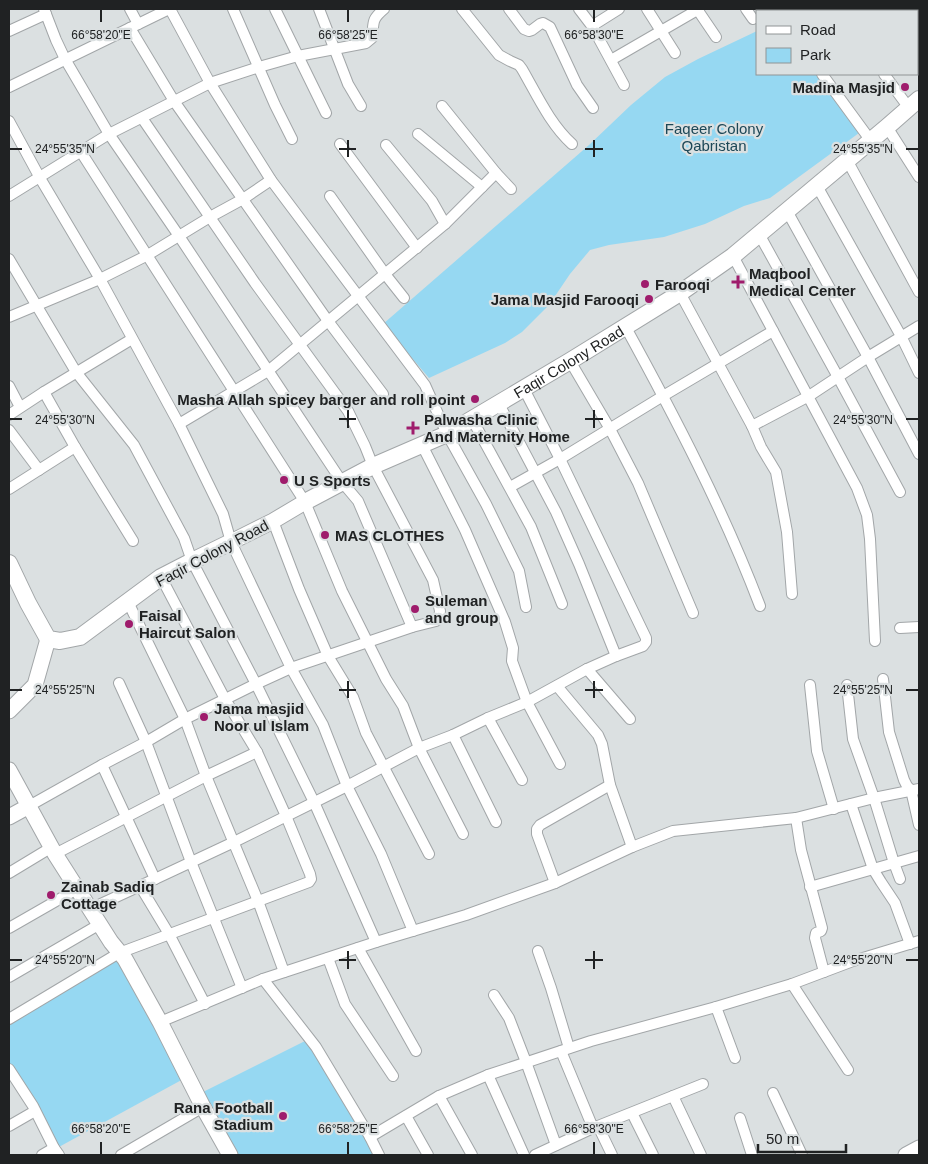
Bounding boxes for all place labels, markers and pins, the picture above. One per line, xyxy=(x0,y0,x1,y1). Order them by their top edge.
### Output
place label: Madina Masjid xyxy=(792,79,895,96)
marker: Madina Masjid xyxy=(899,81,911,93)
place label: Maqbool Medical Center xyxy=(749,265,856,299)
marker: Maqbool Medical Center xyxy=(731,275,745,289)
place label: Farooqi xyxy=(655,276,710,293)
marker: Farooqi xyxy=(639,278,651,290)
place label: Jama Masjid Farooqi xyxy=(491,291,639,308)
marker: Jama Masjid Farooqi xyxy=(643,293,655,305)
place label: Masha Allah spicey barger and roll point xyxy=(177,391,465,408)
marker: Masha Allah spicey barger and roll point xyxy=(469,393,481,405)
place label: Palwasha Clinic And Maternity Home xyxy=(424,411,570,445)
marker: Palwasha Clinic And Maternity Home xyxy=(406,421,420,435)
place label: U S Sports xyxy=(294,472,371,489)
marker: U S Sports xyxy=(278,474,290,486)
place label: MAS CLOTHES xyxy=(335,527,444,544)
marker: MAS CLOTHES xyxy=(319,529,331,541)
place label: Suleman and group xyxy=(425,592,498,626)
marker: Suleman and group xyxy=(409,603,421,615)
place label: Faisal Haircut Salon xyxy=(139,607,236,641)
marker: Faisal Haircut Salon xyxy=(123,618,135,630)
place label: Jama masjid Noor ul Islam xyxy=(214,700,309,734)
marker: Jama masjid Noor ul Islam xyxy=(198,711,210,723)
place label: Zainab Sadiq Cottage xyxy=(61,878,154,912)
marker: Zainab Sadiq Cottage xyxy=(45,889,57,901)
place label: Rana Football Stadium xyxy=(174,1099,273,1133)
marker: Rana Football Stadium xyxy=(277,1110,289,1122)

